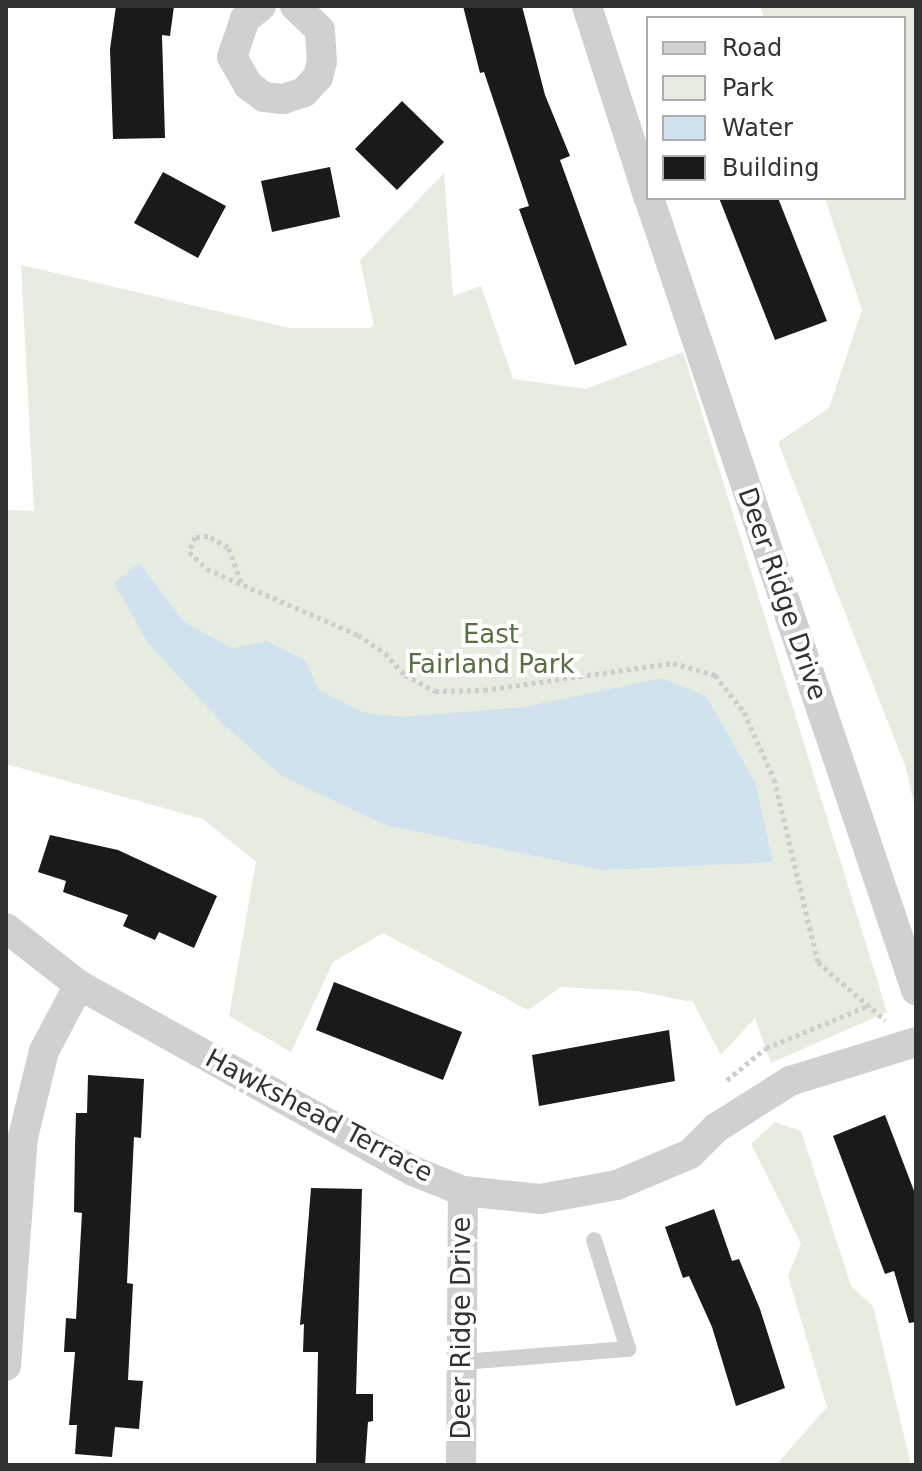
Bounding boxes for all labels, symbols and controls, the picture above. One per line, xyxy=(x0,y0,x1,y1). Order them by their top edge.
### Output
legend xyxy=(646,16,906,200)
text: Road xyxy=(722,34,782,62)
text: Park xyxy=(722,74,774,102)
text: Water xyxy=(722,114,793,142)
text: Building xyxy=(722,154,819,182)
street label: Deer Ridge Drive xyxy=(731,484,833,704)
park label: East Fairland Park xyxy=(407,619,575,680)
street label: Hawkshead Terrace xyxy=(200,1043,438,1189)
street label: Deer Ridge Drive xyxy=(446,1217,478,1439)

